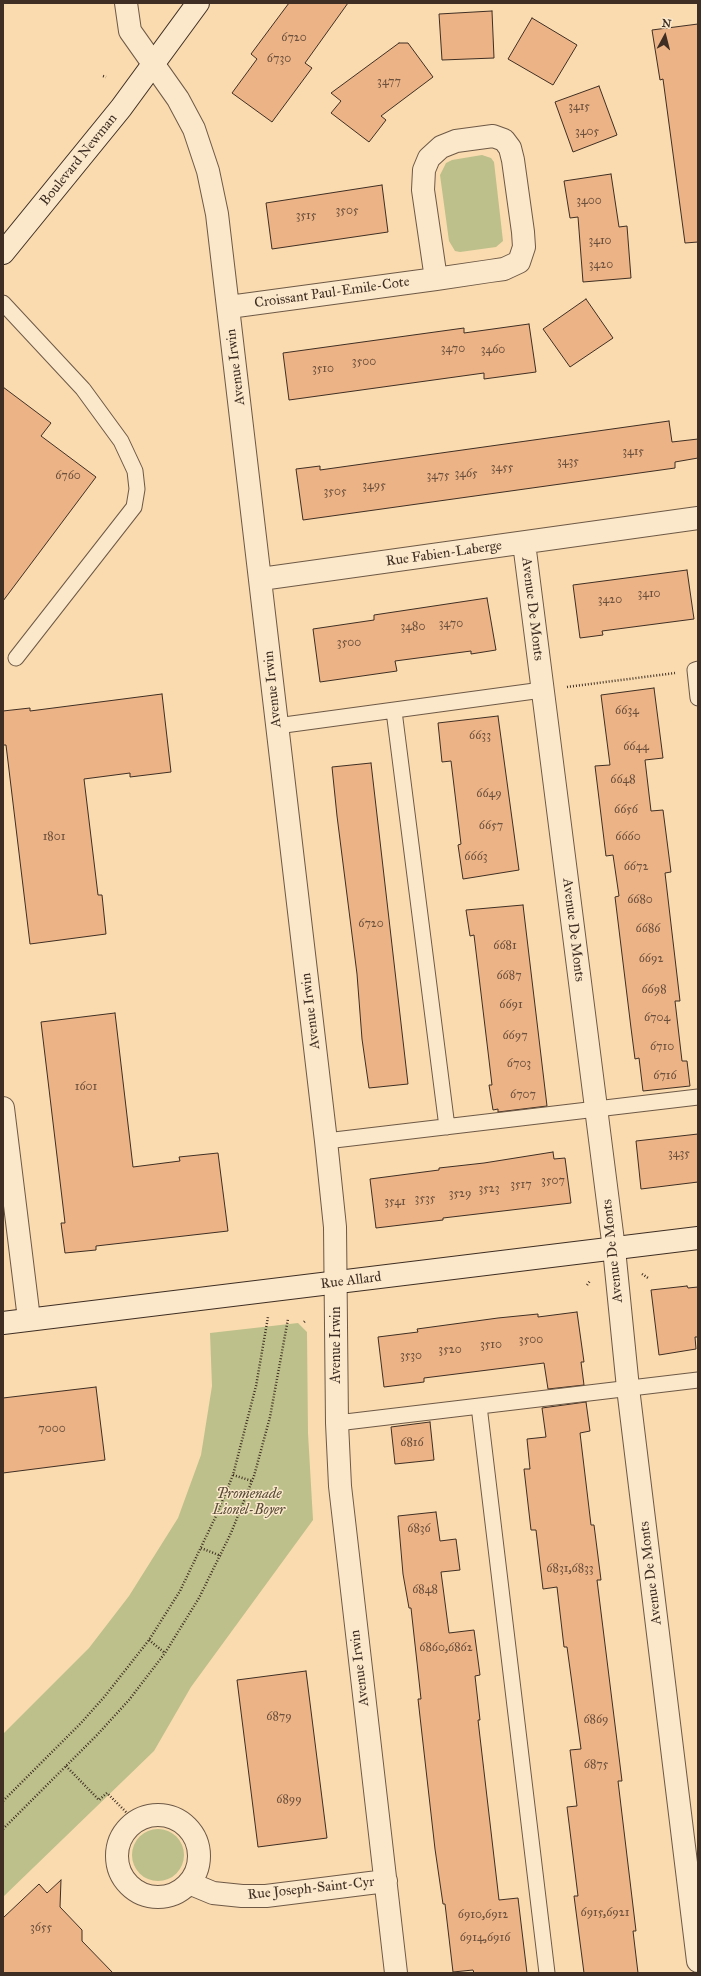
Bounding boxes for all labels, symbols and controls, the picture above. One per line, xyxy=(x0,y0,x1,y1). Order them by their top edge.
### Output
north arrow xyxy=(645,16,685,56)
text: N xyxy=(661,17,672,31)
house number: 6720 xyxy=(281,31,307,45)
house number: 6730 xyxy=(267,52,291,66)
house number: 3477 xyxy=(377,75,401,89)
house number: 3415 xyxy=(568,100,590,114)
street label: Boulevard Newman xyxy=(37,111,121,209)
house number: 3405 xyxy=(575,125,599,139)
house number: 3400 xyxy=(576,194,602,208)
house number: 3505 xyxy=(336,204,358,218)
house number: 3515 xyxy=(296,209,316,223)
house number: 3410 xyxy=(588,234,612,248)
house number: 3420 xyxy=(589,258,613,272)
street label: Croissant Paul-Emile-Cote xyxy=(253,274,411,312)
street label: Avenue Irwin xyxy=(223,328,249,406)
house number: 3470 xyxy=(441,342,465,356)
house number: 3460 xyxy=(481,343,505,357)
house number: 3500 xyxy=(352,355,376,369)
house number: 3510 xyxy=(312,362,334,376)
house number: 3415 xyxy=(622,445,644,459)
house number: 3435 xyxy=(557,455,579,469)
house number: 3455 xyxy=(491,461,513,475)
house number: 3465 xyxy=(454,467,478,481)
house number: 6760 xyxy=(55,469,81,483)
house number: 3475 xyxy=(427,469,449,483)
house number: 3495 xyxy=(362,479,386,493)
house number: 3505 xyxy=(324,485,346,499)
street label: Rue Fabien-Laberge xyxy=(385,538,503,570)
street label: Avenue De Monts xyxy=(517,556,547,662)
house number: 3410 xyxy=(637,587,661,601)
house number: 3420 xyxy=(598,593,622,607)
house number: 3470 xyxy=(439,617,463,631)
house number: 3480 xyxy=(401,620,425,634)
house number: 3500 xyxy=(337,636,361,650)
street label: Avenue Irwin xyxy=(261,650,285,728)
house number: 6634 xyxy=(615,704,639,718)
house number: 6633 xyxy=(469,729,491,743)
house number: 6644 xyxy=(623,740,649,754)
house number: 6648 xyxy=(610,773,636,787)
house number: 6649 xyxy=(476,787,502,801)
house number: 6656 xyxy=(614,803,638,817)
house number: 6657 xyxy=(479,819,503,833)
house number: 1801 xyxy=(43,830,65,844)
house number: 6660 xyxy=(615,830,641,844)
house number: 6663 xyxy=(464,850,488,864)
house number: 6672 xyxy=(624,860,648,874)
street label: Avenue De Monts xyxy=(558,877,588,983)
house number: 6680 xyxy=(627,893,653,907)
house number: 6720 xyxy=(358,917,384,931)
house number: 6686 xyxy=(636,922,660,936)
house number: 6681 xyxy=(493,939,517,953)
house number: 6692 xyxy=(639,952,663,966)
house number: 6687 xyxy=(496,969,522,983)
street label: Avenue Irwin xyxy=(298,972,324,1050)
house number: 6698 xyxy=(641,983,667,997)
house number: 6691 xyxy=(499,998,523,1012)
house number: 6704 xyxy=(644,1011,670,1025)
house number: 6697 xyxy=(502,1029,528,1043)
house number: 6710 xyxy=(650,1040,674,1054)
house number: 6703 xyxy=(507,1057,531,1071)
house number: 6716 xyxy=(653,1069,677,1083)
house number: 1601 xyxy=(75,1080,97,1094)
house number: 6707 xyxy=(510,1088,536,1102)
house number: 3435 xyxy=(668,1147,690,1161)
house number: 3507 xyxy=(541,1174,565,1188)
house number: 3517 xyxy=(510,1178,532,1192)
house number: 3523 xyxy=(478,1182,500,1196)
house number: 3529 xyxy=(449,1187,471,1201)
house number: 3535 xyxy=(415,1192,435,1206)
house number: 3541 xyxy=(384,1195,406,1209)
street label: Avenue De Monts xyxy=(599,1198,627,1304)
street label: Rue Allard xyxy=(320,1269,382,1293)
street label: Avenue Irwin xyxy=(329,1307,345,1383)
house number: 3500 xyxy=(519,1333,543,1347)
house number: 3510 xyxy=(480,1338,502,1352)
house number: 3520 xyxy=(438,1343,462,1357)
house number: 3530 xyxy=(400,1349,422,1363)
house number: 7000 xyxy=(38,1422,66,1436)
house number: 6816 xyxy=(400,1436,424,1450)
park label: Promenade Lionel-Boyer xyxy=(213,1487,285,1520)
street label: Avenue De Monts xyxy=(636,1520,666,1626)
house number: 6836 xyxy=(407,1522,431,1536)
house number: 6831,6833 xyxy=(546,1562,594,1576)
house number: 6848 xyxy=(412,1583,438,1597)
street label: Avenue Irwin xyxy=(347,1629,373,1707)
house number: 6860,6862 xyxy=(419,1641,473,1655)
house number: 6879 xyxy=(266,1710,292,1724)
house number: 6869 xyxy=(583,1713,609,1727)
house number: 6875 xyxy=(584,1758,608,1772)
house number: 6899 xyxy=(276,1793,302,1807)
street label: Rue Joseph-Saint-Cyr xyxy=(247,1874,375,1904)
house number: 6915,6921 xyxy=(581,1906,629,1920)
house number: 6910,6912 xyxy=(458,1908,508,1922)
house number: 3655 xyxy=(30,1921,52,1935)
house number: 6914,6916 xyxy=(460,1931,510,1945)

